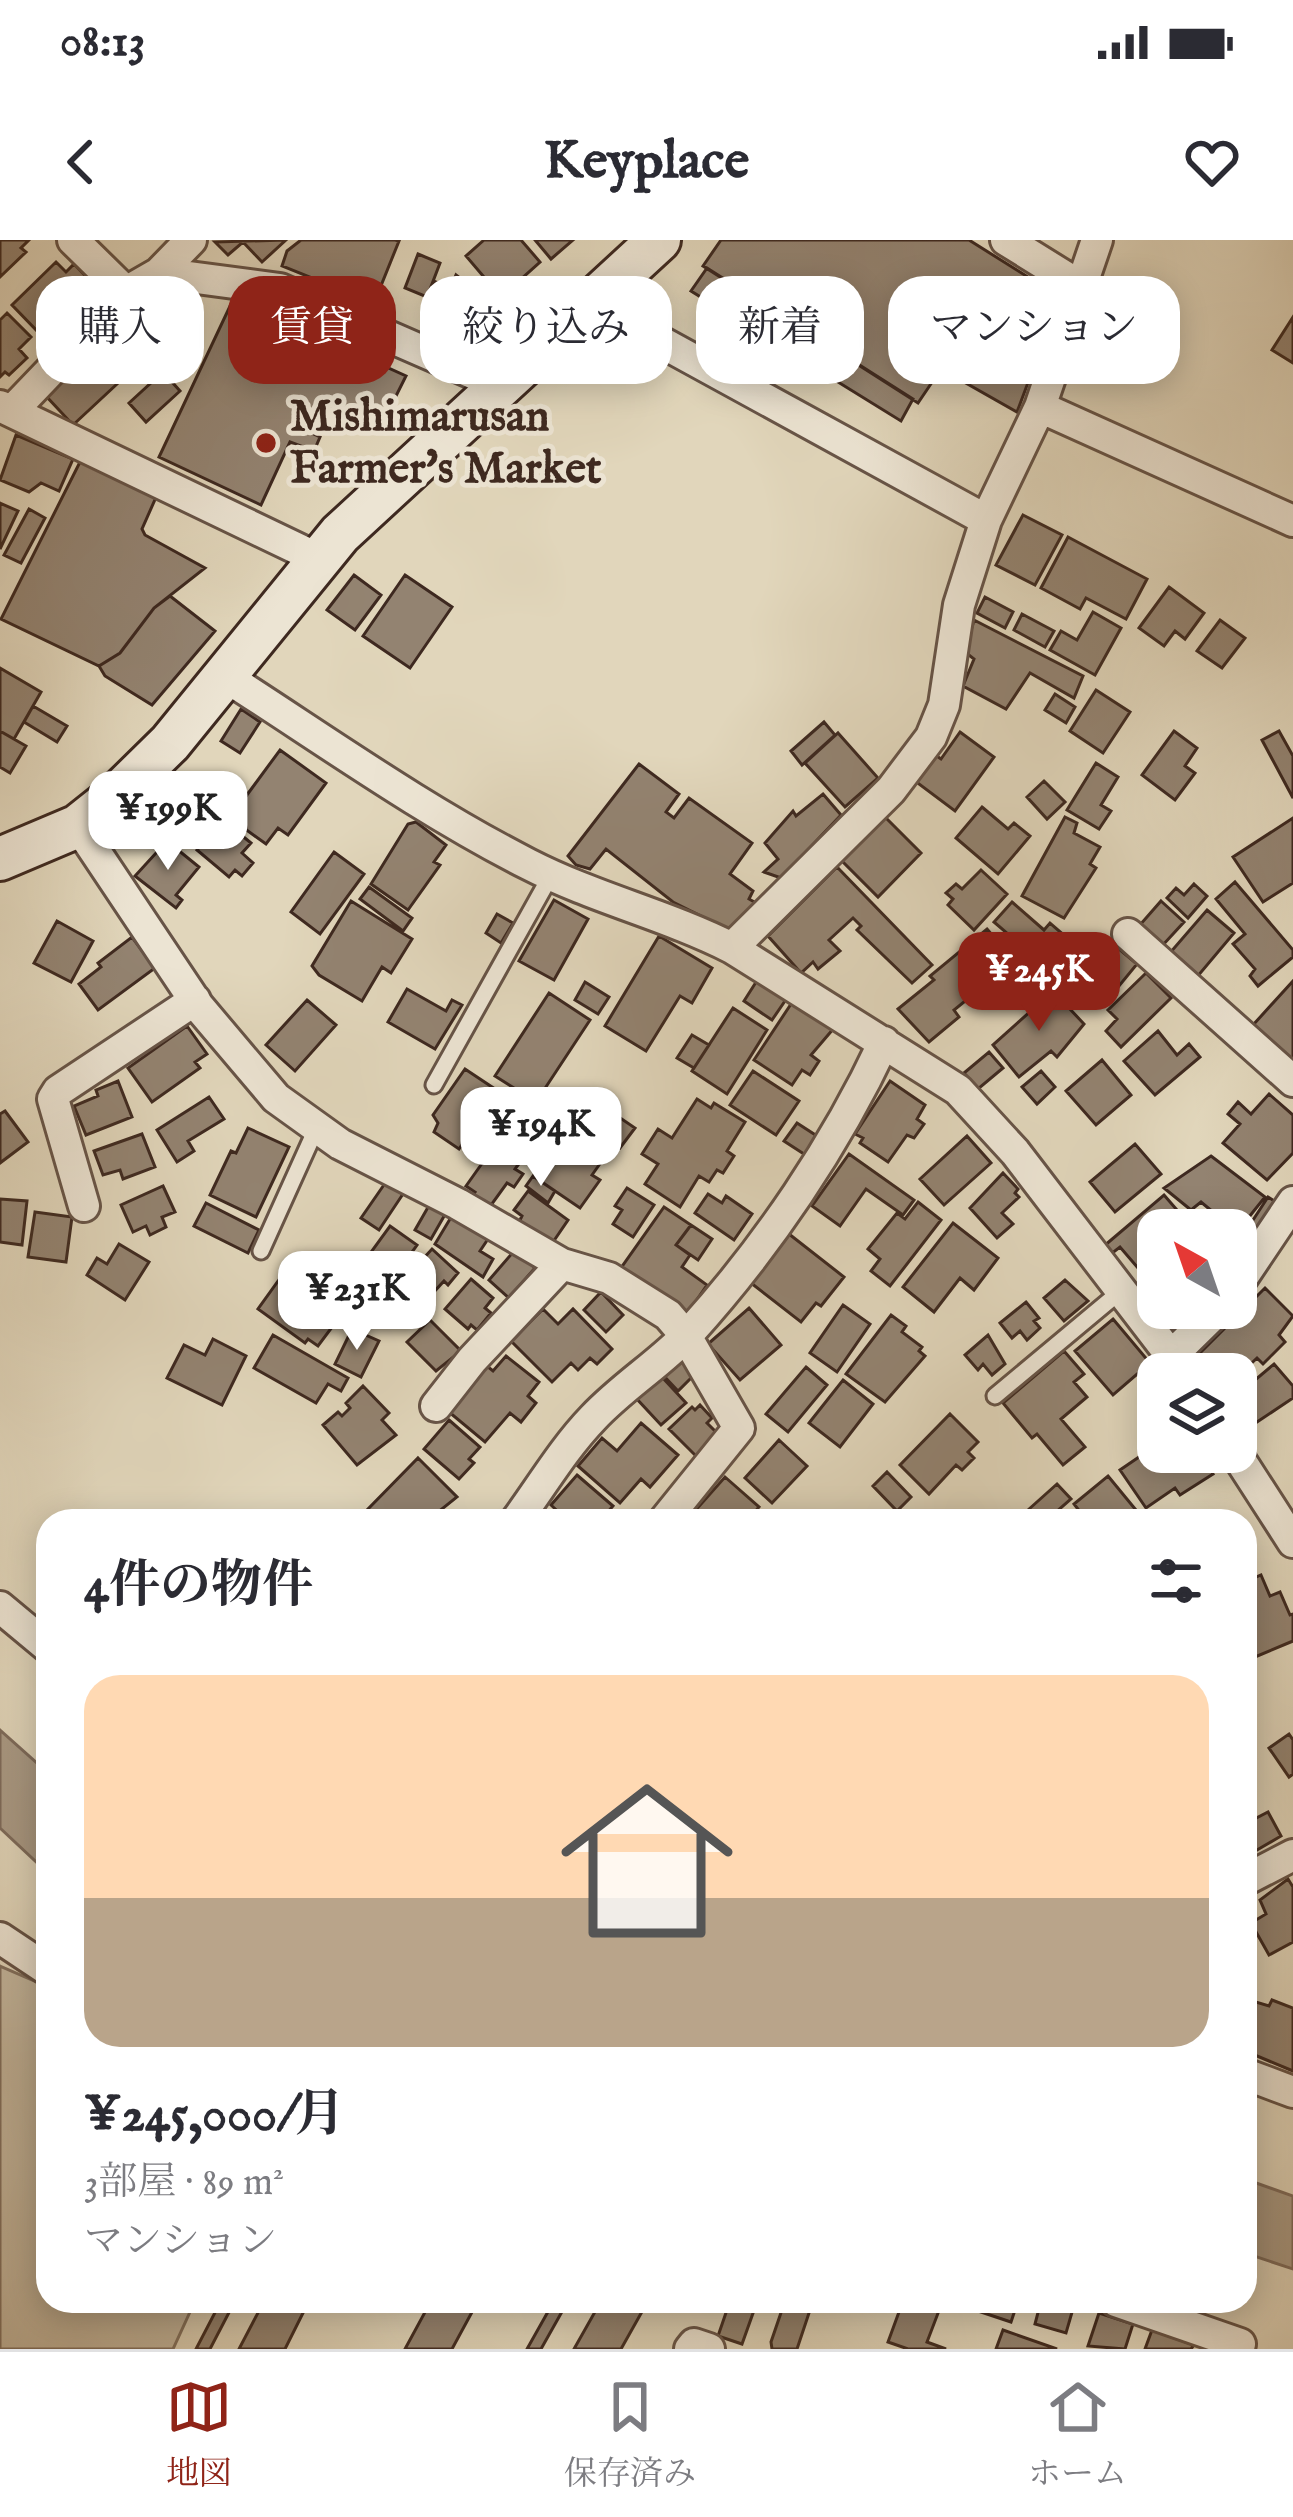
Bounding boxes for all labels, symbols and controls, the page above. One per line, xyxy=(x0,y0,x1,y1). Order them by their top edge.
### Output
text: 08:13 xyxy=(60,14,145,71)
text: Keyplace xyxy=(544,128,749,197)
icon: back xyxy=(48,129,114,195)
icon: heart xyxy=(1179,129,1245,195)
chip: 購入 xyxy=(36,276,204,384)
chip: 賃貸 xyxy=(228,276,396,384)
chip: 絞り込み xyxy=(420,276,672,384)
chip: 新着 xyxy=(696,276,864,384)
chip: マンション xyxy=(888,276,1180,384)
place label: Mishimarusan Farmer's Market xyxy=(290,389,602,498)
marker: Mishimarusan Farmer's Market xyxy=(253,430,279,456)
pin: ¥199K xyxy=(84,771,252,873)
text: ¥199K xyxy=(115,785,221,834)
pin: ¥245K xyxy=(955,932,1123,1034)
text: ¥245K xyxy=(985,946,1093,995)
pin: ¥194K xyxy=(457,1087,625,1189)
text: ¥194K xyxy=(487,1101,595,1150)
north arrow xyxy=(1137,1209,1257,1329)
map controls xyxy=(1137,1209,1257,1473)
pin: ¥231K xyxy=(273,1251,441,1353)
text: ¥231K xyxy=(305,1265,409,1314)
button: layers xyxy=(1137,1353,1257,1473)
icon: filters xyxy=(1143,1548,1209,1614)
text: 4件の物件 xyxy=(84,1555,313,1620)
icon: home xyxy=(539,1753,755,1969)
text: ¥245,000/月 xyxy=(84,2084,346,2149)
text: 3部屋 · 89 m² xyxy=(84,2159,284,2208)
text: マンション xyxy=(84,2218,277,2267)
tab: 地図 xyxy=(166,2374,232,2496)
tab: 保存済み xyxy=(564,2374,696,2496)
tab: ホーム xyxy=(1028,2374,1127,2496)

